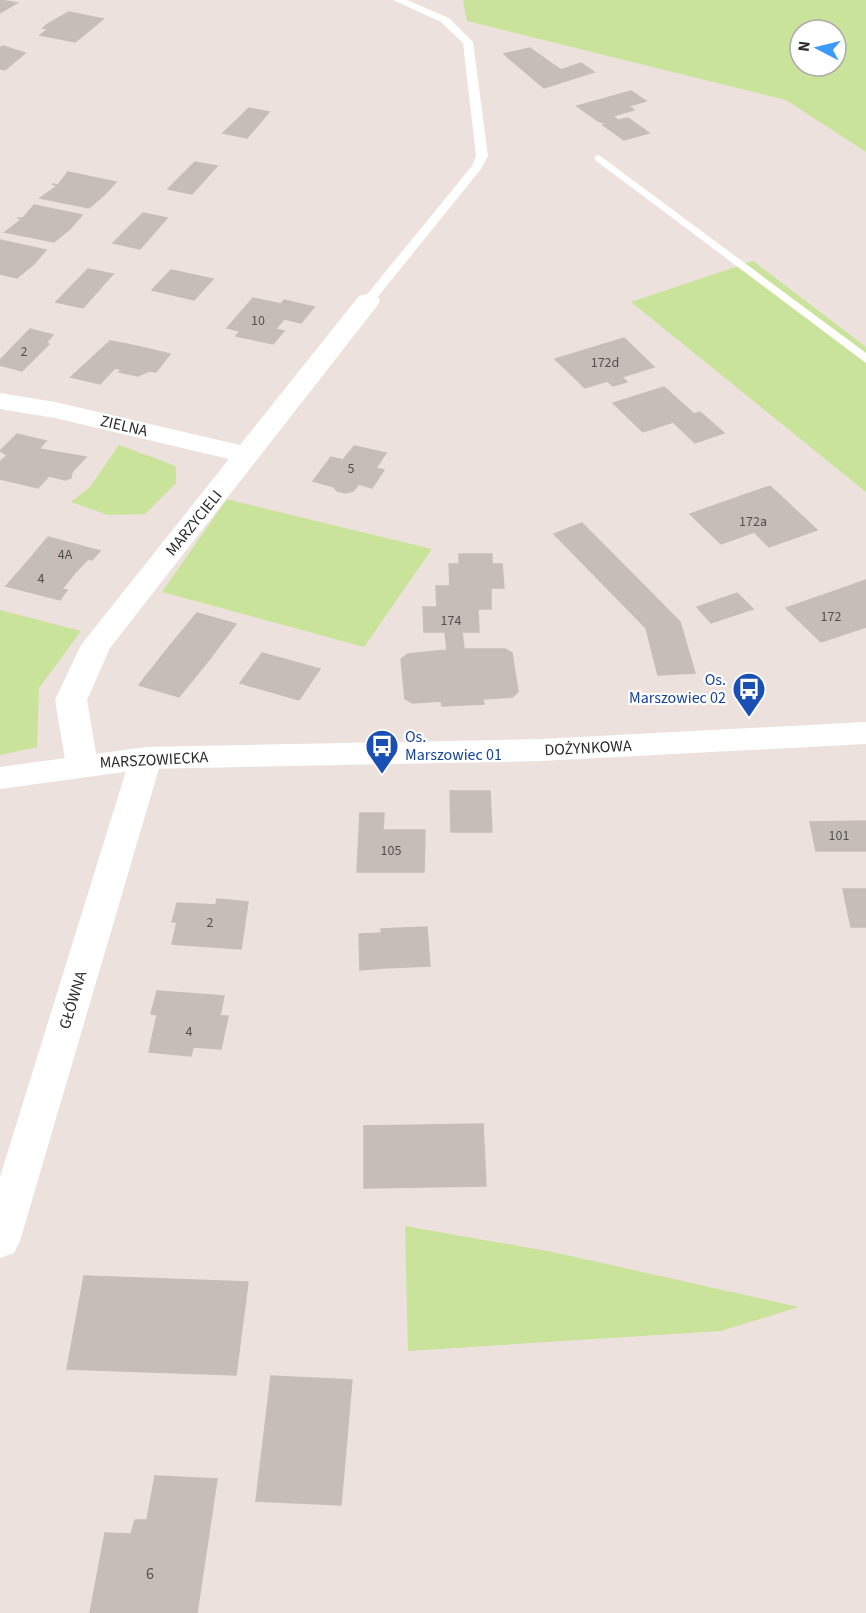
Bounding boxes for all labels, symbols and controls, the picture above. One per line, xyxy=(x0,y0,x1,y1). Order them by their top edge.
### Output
north arrow xyxy=(788,18,848,78)
text: N xyxy=(793,40,816,53)
house number: 10 xyxy=(251,311,265,331)
house number: 2 xyxy=(21,342,28,362)
house number: 172d xyxy=(591,353,619,373)
street label: ZIELNA xyxy=(98,410,150,442)
house number: 5 xyxy=(348,459,355,479)
street label: MARZYCIELI xyxy=(161,485,227,561)
house number: 172a xyxy=(739,512,767,532)
house number: 4A xyxy=(58,545,73,565)
house number: 4 xyxy=(38,569,45,589)
house number: 172 xyxy=(821,607,841,627)
house number: 174 xyxy=(441,611,461,631)
place label: Os. Marszowiec 02 xyxy=(629,669,726,709)
bus stop icon: Os. Marszowiec 02 xyxy=(731,671,767,718)
place label: Os. Marszowiec 01 xyxy=(405,726,502,766)
bus stop icon: Os. Marszowiec 01 xyxy=(364,728,400,775)
street label: DOŻYNKOWA xyxy=(544,735,632,761)
street label: MARSZOWIECKA xyxy=(99,746,209,774)
house number: 101 xyxy=(829,826,849,846)
house number: 105 xyxy=(381,841,401,861)
house number: 2 xyxy=(207,913,214,933)
street label: GŁÓWNA xyxy=(54,968,92,1032)
house number: 4 xyxy=(186,1022,193,1042)
house number: 6 xyxy=(146,1563,154,1585)

